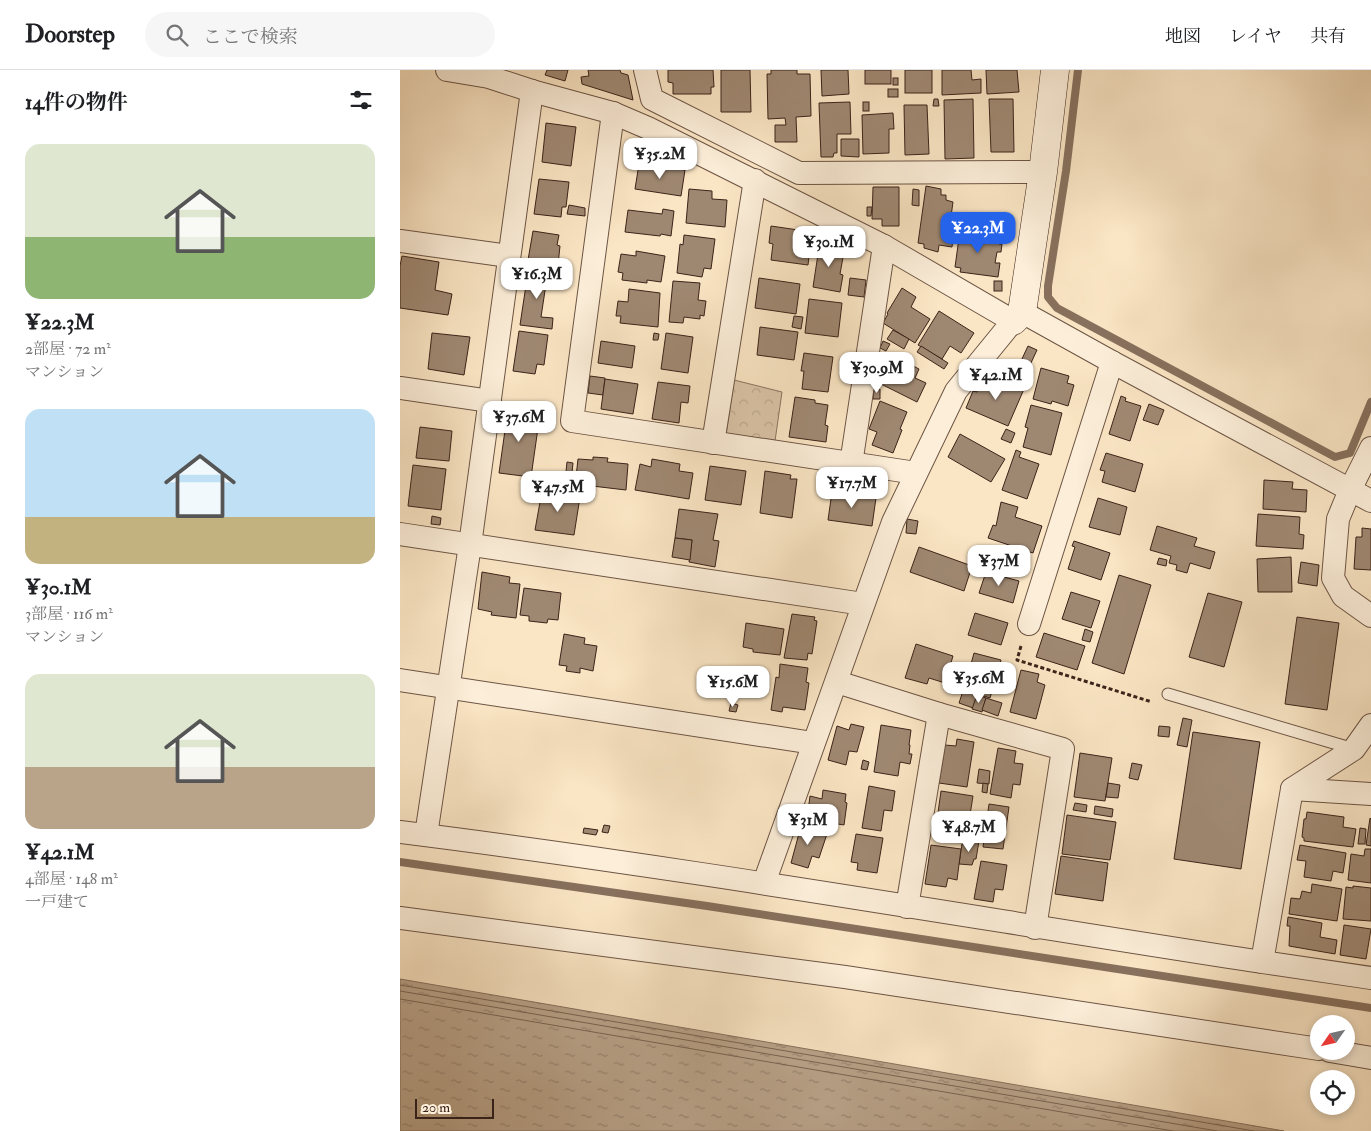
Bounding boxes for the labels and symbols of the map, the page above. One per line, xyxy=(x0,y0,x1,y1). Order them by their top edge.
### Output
pin: ¥35.2M xyxy=(619,138,701,180)
pin: ¥22.3M xyxy=(937,212,1019,254)
pin: ¥30.1M xyxy=(788,226,870,268)
pin: ¥16.3M xyxy=(496,258,578,300)
pin: ¥30.9M xyxy=(836,352,918,394)
pin: ¥42.1M xyxy=(955,358,1037,401)
pin: ¥37.6M xyxy=(478,400,560,443)
pin: ¥17.7M xyxy=(811,466,893,509)
pin: ¥47.5M xyxy=(517,470,599,513)
pin: ¥37M xyxy=(969,544,1029,587)
pin: ¥35.6M xyxy=(938,662,1020,704)
pin: ¥15.6M xyxy=(692,666,774,708)
pin: ¥31M xyxy=(778,804,838,846)
pin: ¥48.7M xyxy=(928,810,1010,853)
north arrow xyxy=(1310,1015,1355,1060)
scale bar xyxy=(415,1096,494,1119)

